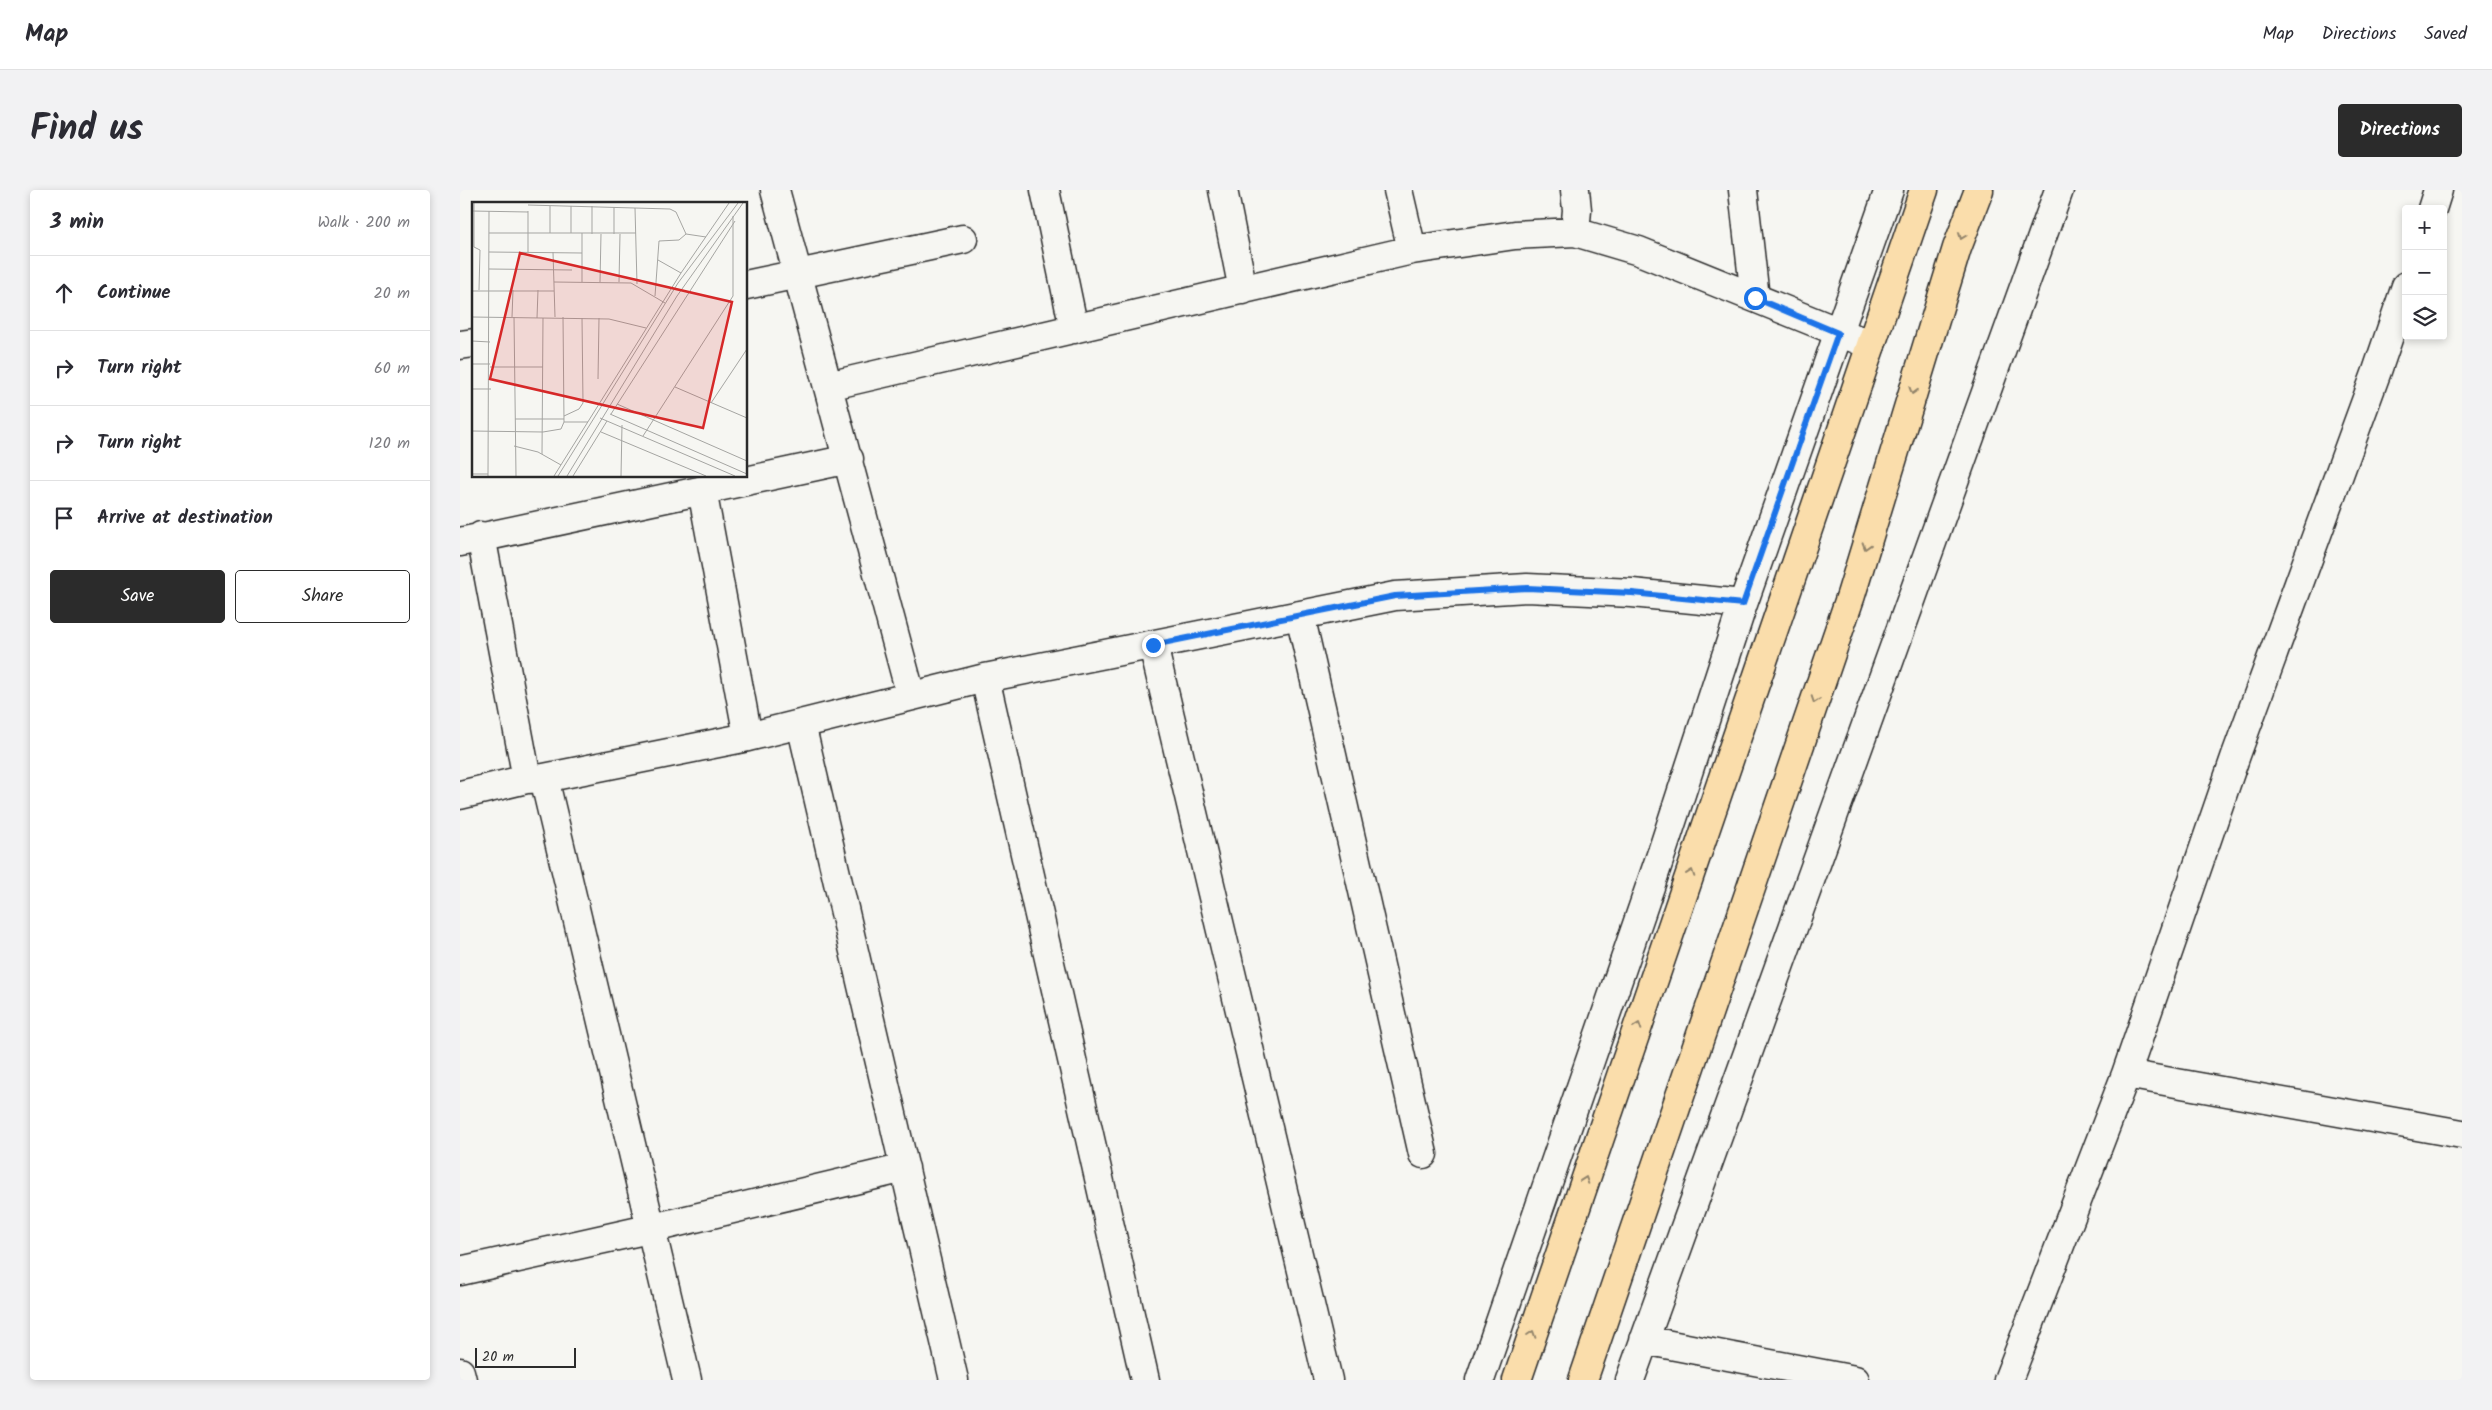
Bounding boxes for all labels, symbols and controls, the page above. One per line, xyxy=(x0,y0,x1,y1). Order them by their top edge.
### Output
text: Map xyxy=(25,15,68,54)
text: Map xyxy=(2262,20,2294,49)
text: Directions xyxy=(2322,20,2396,49)
text: Saved xyxy=(2424,20,2467,49)
text: Find us xyxy=(30,102,143,158)
button: Directions xyxy=(2338,104,2462,157)
inset map xyxy=(472,202,748,478)
map controls xyxy=(2402,205,2447,340)
button: + xyxy=(2402,205,2447,250)
text: 3 min xyxy=(50,206,104,239)
text: Walk · 200 m xyxy=(317,210,410,235)
one-way arrow xyxy=(1958,231,1968,239)
button: − xyxy=(2402,250,2447,295)
text: Continue xyxy=(97,278,170,308)
icon: ahead xyxy=(50,279,78,307)
text: 20 m xyxy=(374,281,410,306)
route start xyxy=(1744,287,1767,310)
button: layers xyxy=(2402,295,2447,340)
text: Turn right xyxy=(97,353,182,383)
icon: right xyxy=(50,354,78,382)
text: 60 m xyxy=(374,356,410,381)
one-way arrow xyxy=(1909,386,1919,394)
text: Turn right xyxy=(97,428,182,458)
icon: right xyxy=(50,429,78,457)
text: 120 m xyxy=(369,431,410,456)
text: Arrive at destination xyxy=(97,503,273,533)
icon: arrive xyxy=(50,504,78,532)
one-way arrow xyxy=(1861,541,1871,550)
button: Save xyxy=(50,570,225,623)
button: Share xyxy=(235,570,410,623)
route end xyxy=(1142,634,1165,657)
one-way arrow xyxy=(1811,696,1821,704)
one-way arrow xyxy=(1685,869,1695,877)
one-way arrow xyxy=(1632,1022,1642,1031)
one-way arrow xyxy=(1579,1176,1589,1184)
one-way arrow xyxy=(1527,1330,1537,1338)
scale bar xyxy=(475,1345,576,1368)
text: 20 m xyxy=(482,1346,514,1368)

